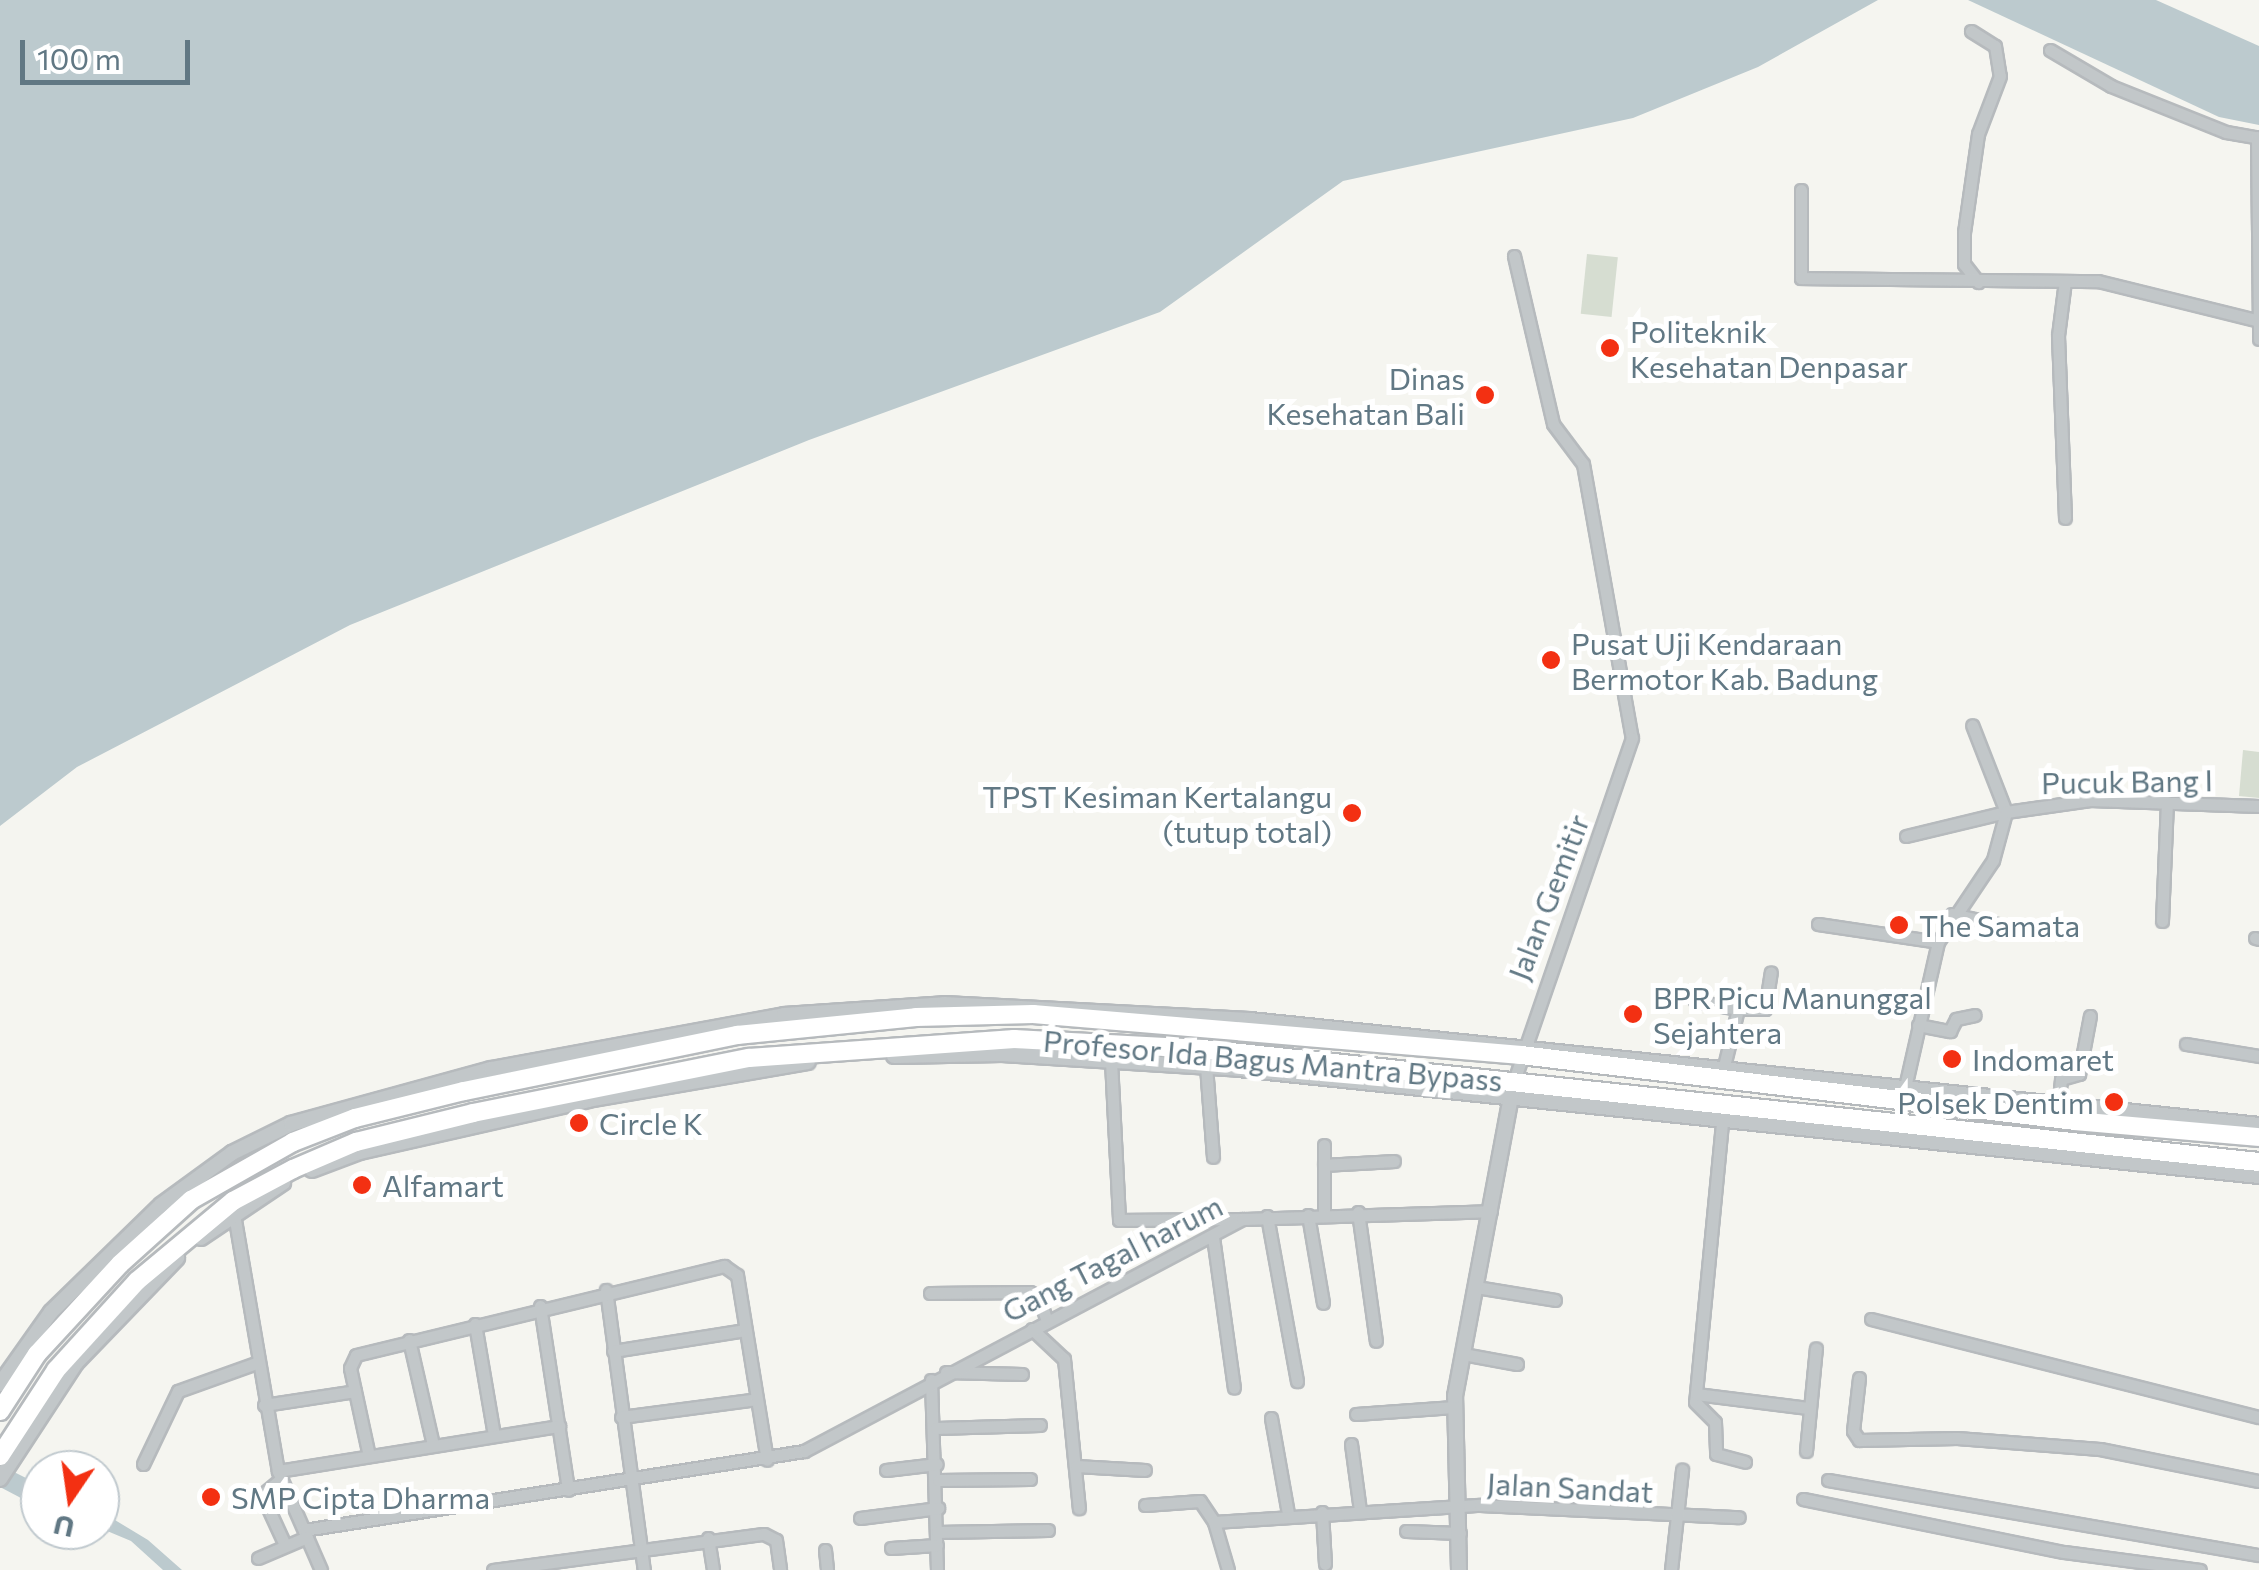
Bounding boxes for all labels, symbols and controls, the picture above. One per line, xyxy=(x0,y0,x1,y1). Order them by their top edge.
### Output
scale bar xyxy=(25,20,195,82)
text: 100 m xyxy=(37,39,121,76)
place label: Politeknik Kesehatan Denpasar xyxy=(1630,313,1908,384)
marker: Politeknik Kesehatan Denpasar xyxy=(1599,337,1621,359)
place label: Dinas Kesehatan Bali xyxy=(1266,360,1465,430)
marker: Dinas Kesehatan Bali xyxy=(1474,384,1496,406)
place label: Pusat Uji Kendaraan Bermotor Kab. Badung xyxy=(1571,625,1878,696)
marker: Pusat Uji Kendaraan Bermotor Kab. Badung xyxy=(1540,649,1562,671)
street label: Pucuk Bang I xyxy=(2041,762,2213,800)
place label: TPST Kesiman Kertalangu (tutup total) xyxy=(982,778,1332,848)
marker: TPST Kesiman Kertalangu (tutup total) xyxy=(1341,802,1363,824)
street label: Jalan Gemitir xyxy=(1500,809,1596,985)
place label: The Samata xyxy=(1919,907,2080,943)
marker: The Samata xyxy=(1888,914,1910,936)
place label: BPR Picu Manunggal Sejahtera xyxy=(1653,979,1932,1050)
marker: BPR Picu Manunggal Sejahtera xyxy=(1622,1003,1644,1025)
street label: Profesor Ida Bagus Mantra Bypass xyxy=(1042,1022,1504,1098)
place label: Indomaret xyxy=(1972,1041,2114,1077)
marker: Indomaret xyxy=(1941,1048,1963,1070)
place label: Polsek Dentim xyxy=(1897,1084,2094,1120)
marker: Polsek Dentim xyxy=(2103,1091,2125,1113)
place label: Circle K xyxy=(599,1105,703,1141)
marker: Circle K xyxy=(568,1112,590,1134)
place label: Alfamart xyxy=(382,1167,504,1203)
marker: Alfamart xyxy=(351,1174,373,1196)
street label: Gang Tagal harum xyxy=(996,1187,1228,1329)
north arrow xyxy=(20,1450,120,1550)
street label: Jalan Sandat xyxy=(1486,1465,1654,1509)
place label: SMP Cipta Dharma xyxy=(231,1479,490,1515)
marker: SMP Cipta Dharma xyxy=(200,1486,222,1508)
text: U xyxy=(50,1508,77,1546)

